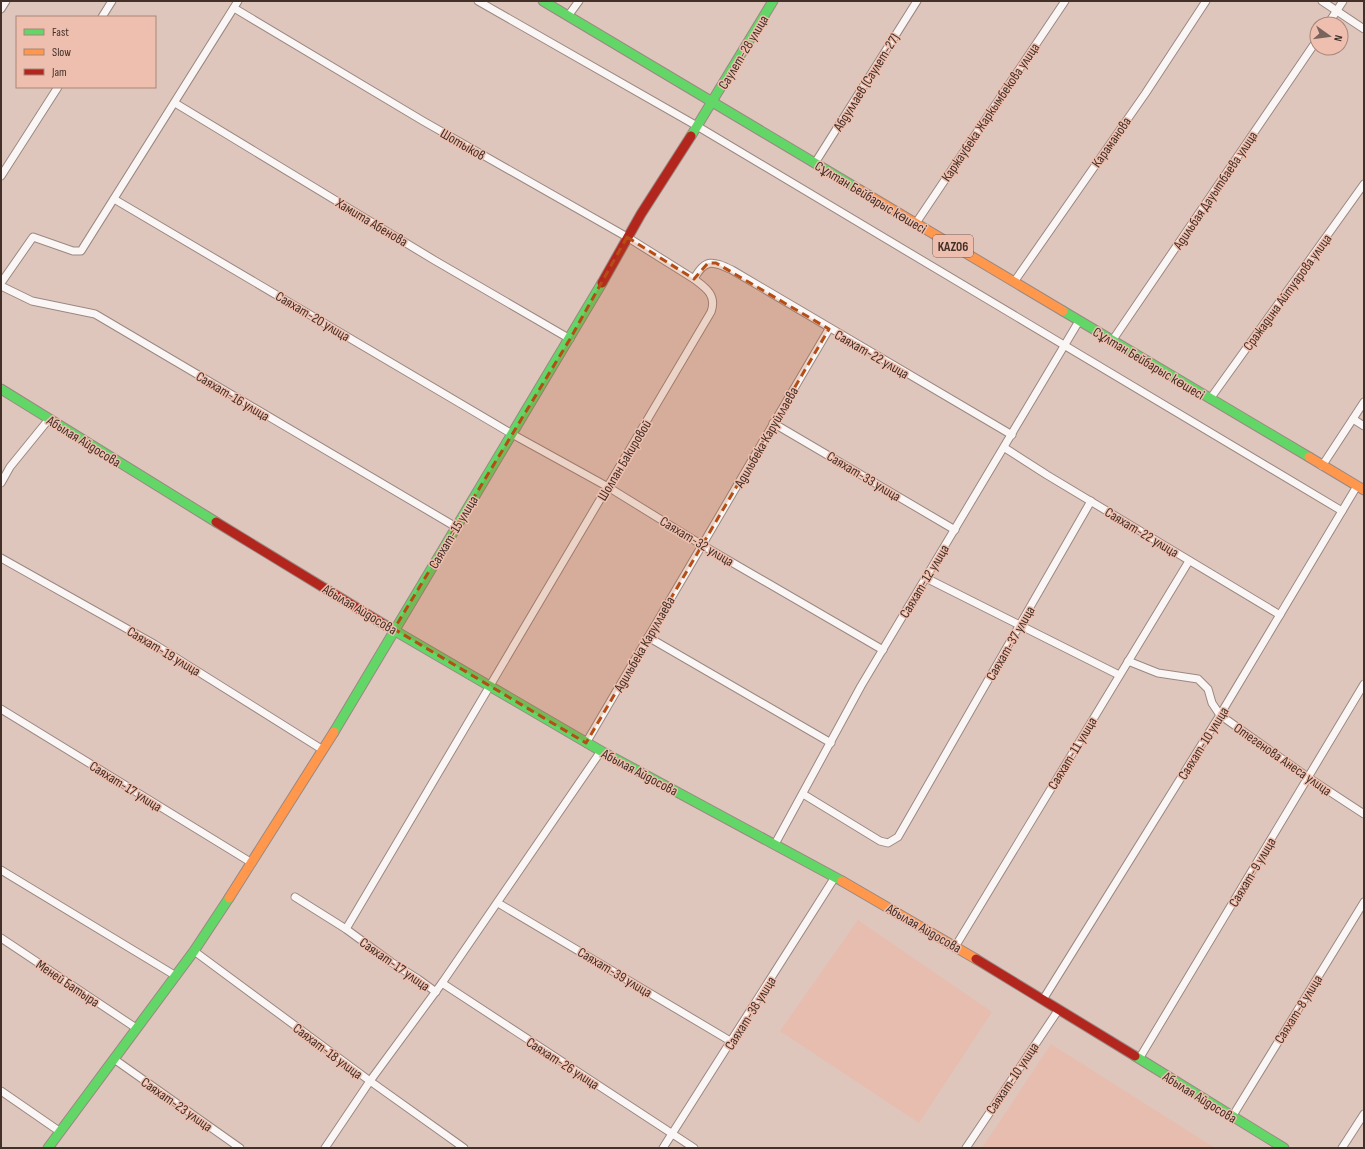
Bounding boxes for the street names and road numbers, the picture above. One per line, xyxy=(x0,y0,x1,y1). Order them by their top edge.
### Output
street label: Саулет-28 улица xyxy=(715,12,772,92)
street label: Абдуллаев (Саулет-27) xyxy=(829,30,903,135)
street label: Каржаубека Жаркымбекова улица xyxy=(938,40,1043,185)
street label: Караманова xyxy=(1088,114,1135,171)
street label: Шотыков xyxy=(437,125,488,164)
street label: Адильбая Дауытбаева улица xyxy=(1169,128,1261,253)
street label: Сұлтан Бейбарыс көшесі xyxy=(812,157,930,238)
street label: Хамита Абенова xyxy=(332,194,411,250)
street label: Сражадина Айтуарова улица xyxy=(1239,231,1335,354)
road number: KAZ06 xyxy=(933,235,973,257)
street label: Саяхат-20 улица xyxy=(273,288,353,345)
street label: Сұлтан Бейбарыс көшесі xyxy=(1090,323,1208,404)
street label: Саяхат-22 улица xyxy=(831,326,912,383)
street label: Саяхат-16 улица xyxy=(193,368,273,425)
street label: Адильбека Каруйллаева xyxy=(730,384,802,491)
street label: Абылая Айдосова xyxy=(43,411,124,471)
street label: Шолпан Бакировой xyxy=(594,417,655,504)
street label: Саяхат-33 улица xyxy=(824,448,904,505)
street label: Саяхат-15 улица xyxy=(425,493,482,572)
street label: Саяхат-22 улица xyxy=(1102,504,1182,561)
street label: Саяхат-32 улица xyxy=(657,513,737,570)
street label: Саяхат-12 улица xyxy=(896,542,953,621)
street label: Абылая Айдосова xyxy=(319,580,400,638)
street label: Адильбека Каруллаева xyxy=(610,593,679,696)
street label: Саяхат-37 улица xyxy=(982,603,1039,683)
street label: Саяхат-19 улица xyxy=(124,623,204,680)
street label: Саяхат-10 улица xyxy=(1174,704,1233,783)
street label: Саяхат-11 улица xyxy=(1044,714,1101,793)
street label: Отегенова Анеса улица xyxy=(1231,719,1335,799)
street label: Абылая Айдосова xyxy=(598,745,681,800)
street label: Саяхат-17 улица xyxy=(86,757,165,815)
street label: Саяхат-9 улица xyxy=(1225,835,1280,910)
street label: Абылая Айдосова xyxy=(882,900,964,957)
street label: Саяхат-17 улица xyxy=(356,934,433,995)
street label: Саяхат-39 улица xyxy=(574,944,655,1001)
street label: Меней Батыра xyxy=(33,956,103,1011)
street label: Саяхат-8 улица xyxy=(1271,972,1326,1047)
street label: Саяхат-38 улица xyxy=(721,973,780,1053)
street label: Саяхат-18 улица xyxy=(290,1020,366,1083)
street label: Саяхат-26 улица xyxy=(523,1034,602,1093)
street label: Саяхат-10 улица xyxy=(982,1039,1043,1117)
street label: Абылая Айдосова xyxy=(1159,1067,1240,1127)
street label: Саяхат-23 улица xyxy=(138,1074,216,1135)

